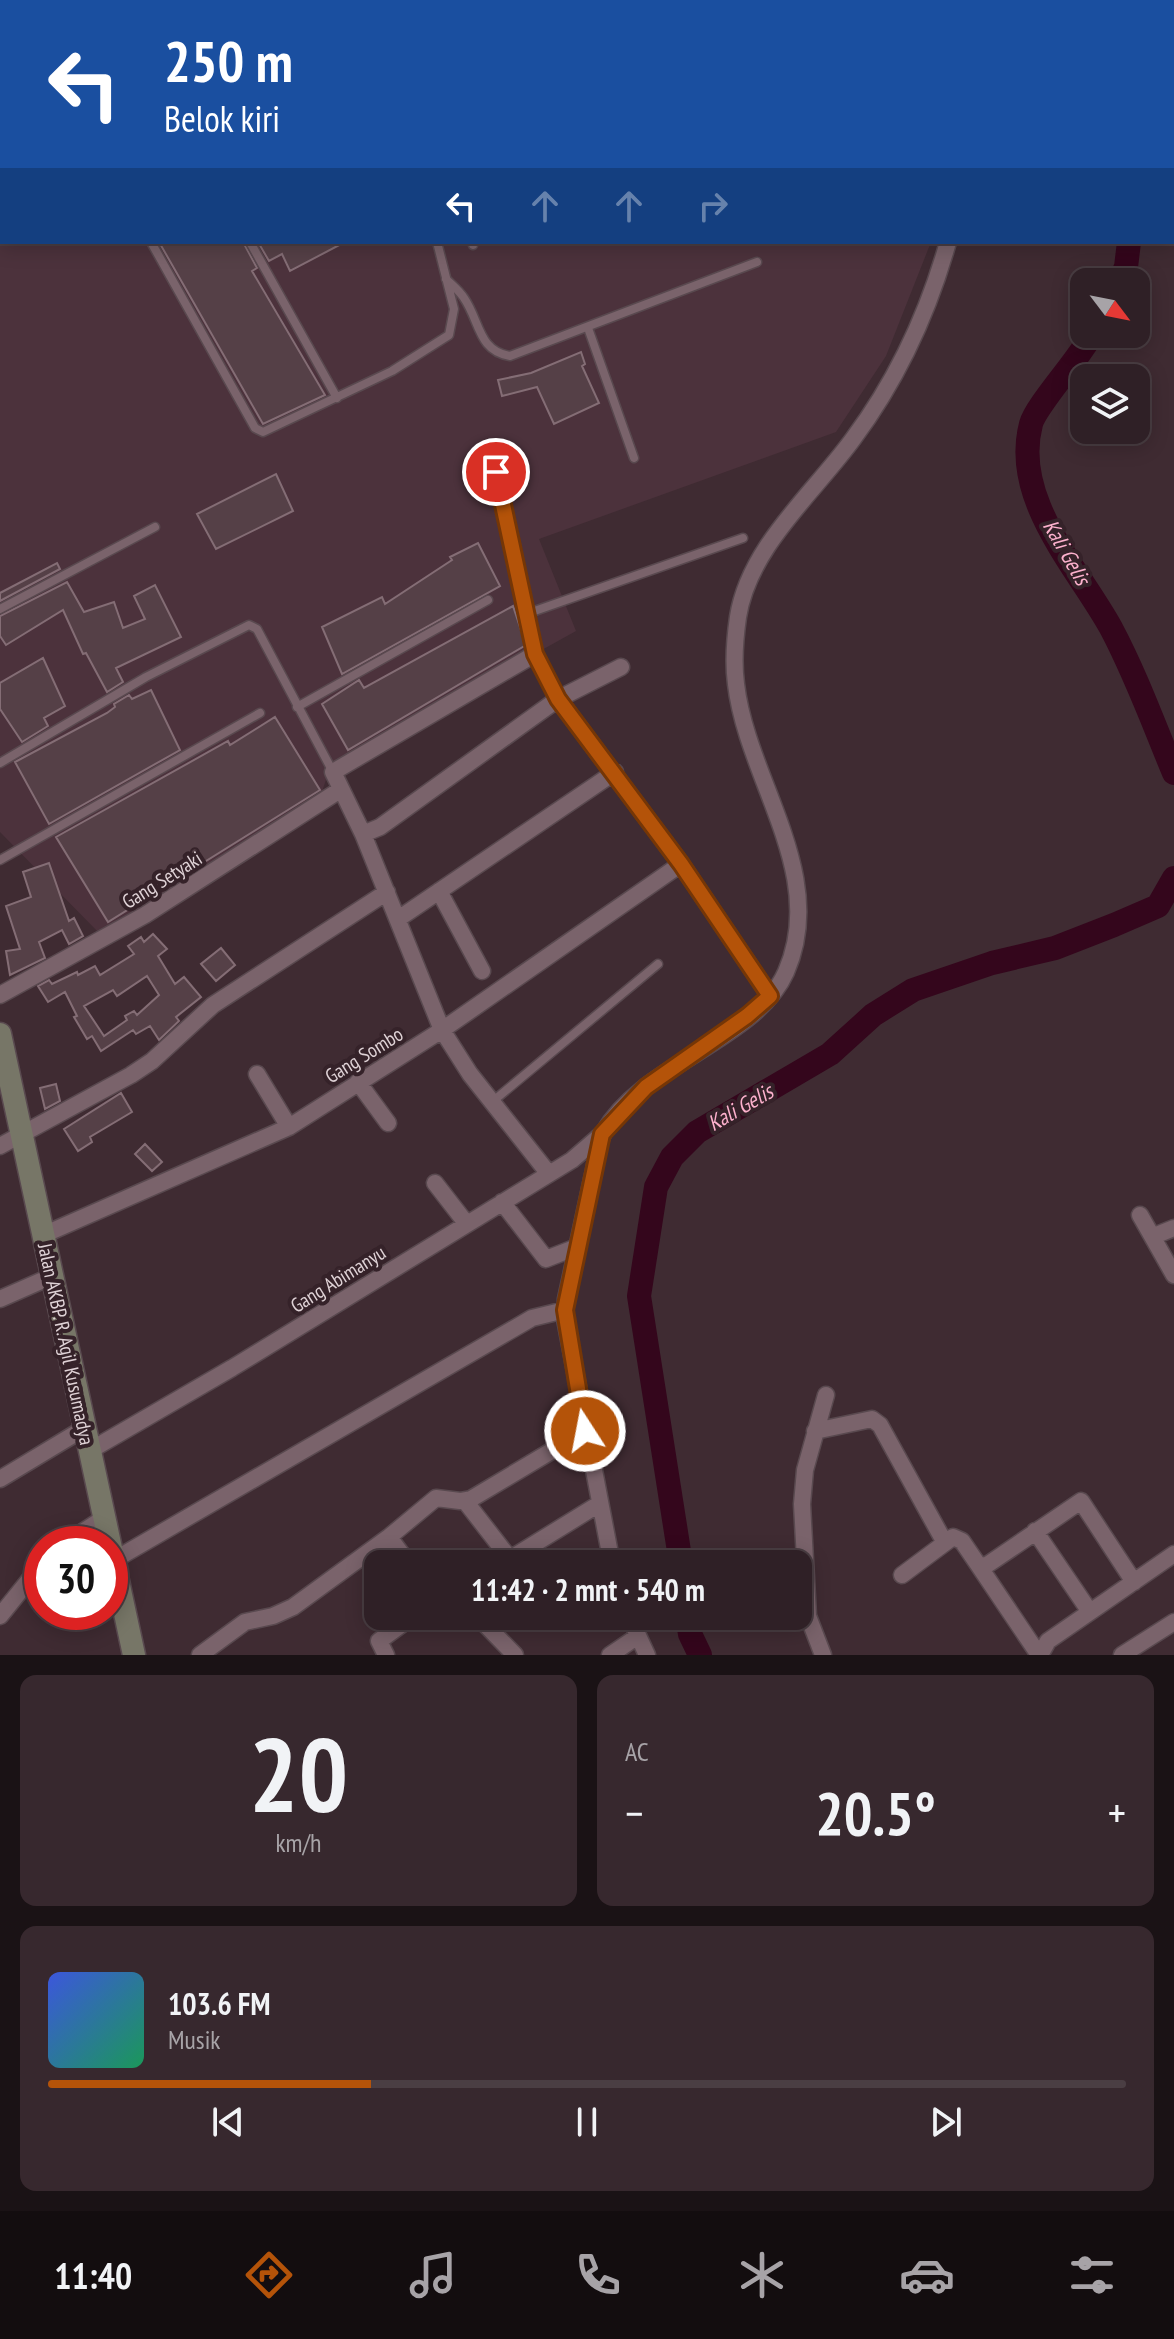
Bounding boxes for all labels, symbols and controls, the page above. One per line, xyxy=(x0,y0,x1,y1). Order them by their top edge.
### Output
text: 250 m xyxy=(164,25,293,97)
icon: left xyxy=(32,32,136,136)
text: Belok kiri xyxy=(164,95,280,142)
icon: left xyxy=(439,184,483,228)
icon: ahead xyxy=(523,184,567,228)
icon: ahead xyxy=(607,184,651,228)
icon: right xyxy=(691,184,735,228)
north arrow xyxy=(1070,268,1150,348)
map controls xyxy=(1070,268,1150,444)
button: layers xyxy=(1070,364,1150,444)
pin xyxy=(462,438,530,506)
icon: arrive xyxy=(474,450,518,494)
water label: Kali Gelis xyxy=(1037,514,1098,592)
street label: Gang Setyaki xyxy=(117,845,207,915)
street label: Gang Sombo xyxy=(320,1021,408,1089)
water label: Kali Gelis xyxy=(702,1076,780,1137)
street label: Jalan AKBP. R. Agil Kusumadya xyxy=(32,1240,100,1447)
street label: Gang Abimanyu xyxy=(286,1240,390,1318)
position arrow xyxy=(543,1389,627,1473)
speed limit sign: 30 xyxy=(24,1526,128,1630)
text: 11:42 · 2 mnt · 540 m xyxy=(471,1570,705,1609)
text: 20 xyxy=(249,1706,348,1841)
text: AC xyxy=(625,1735,649,1768)
text: 20.5° xyxy=(815,1774,936,1852)
text: − xyxy=(625,1784,643,1841)
text: + xyxy=(1108,1784,1126,1841)
text: km/h xyxy=(275,1826,322,1859)
text: 103.6 FM xyxy=(168,1984,270,2023)
text: Musik xyxy=(168,2023,220,2056)
icon: previous xyxy=(206,2100,250,2144)
icon: pause xyxy=(565,2100,609,2144)
icon: next xyxy=(924,2100,968,2144)
icon: directions xyxy=(241,2247,297,2303)
icon: music xyxy=(405,2247,461,2303)
icon: phone xyxy=(570,2247,626,2303)
icon: climate xyxy=(734,2247,790,2303)
icon: car xyxy=(899,2247,955,2303)
icon: filters xyxy=(1064,2247,1120,2303)
text: 11:40 xyxy=(54,2252,132,2299)

